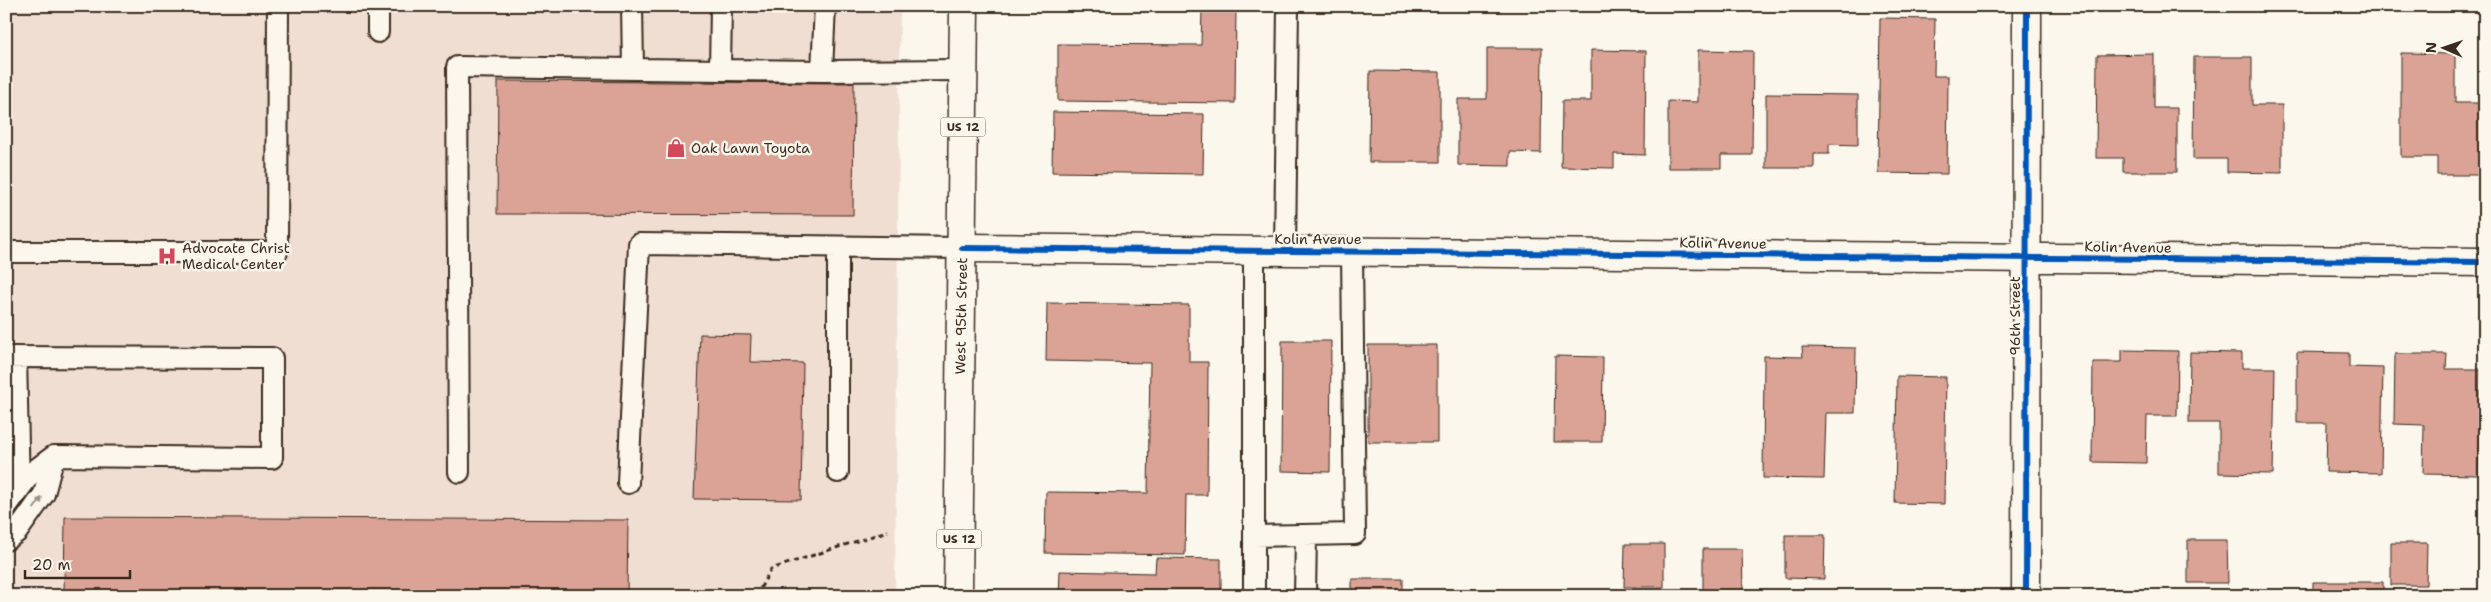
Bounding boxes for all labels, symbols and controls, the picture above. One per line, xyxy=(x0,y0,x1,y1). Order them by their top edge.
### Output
north arrow xyxy=(2418,22,2468,72)
text: N xyxy=(2422,42,2440,53)
road number: US 12 xyxy=(940,118,986,136)
shop icon: Oak Lawn Toyota xyxy=(665,137,687,159)
place label: Oak Lawn Toyota xyxy=(691,139,810,157)
street label: Kolin Avenue xyxy=(1274,230,1362,248)
street label: Kolin Avenue xyxy=(1679,233,1767,253)
street label: Kolin Avenue xyxy=(2084,237,2172,257)
place label: Advocate Christ Medical Center xyxy=(182,239,290,273)
hospital icon: Advocate Christ Medical Center xyxy=(156,245,178,267)
street label: West 95th Street xyxy=(951,257,971,375)
street label: 96th Street xyxy=(2006,276,2024,356)
one-way arrow xyxy=(32,497,43,510)
road number: US 12 xyxy=(936,530,982,548)
scale bar xyxy=(25,547,130,579)
text: 20 m xyxy=(32,555,71,575)

